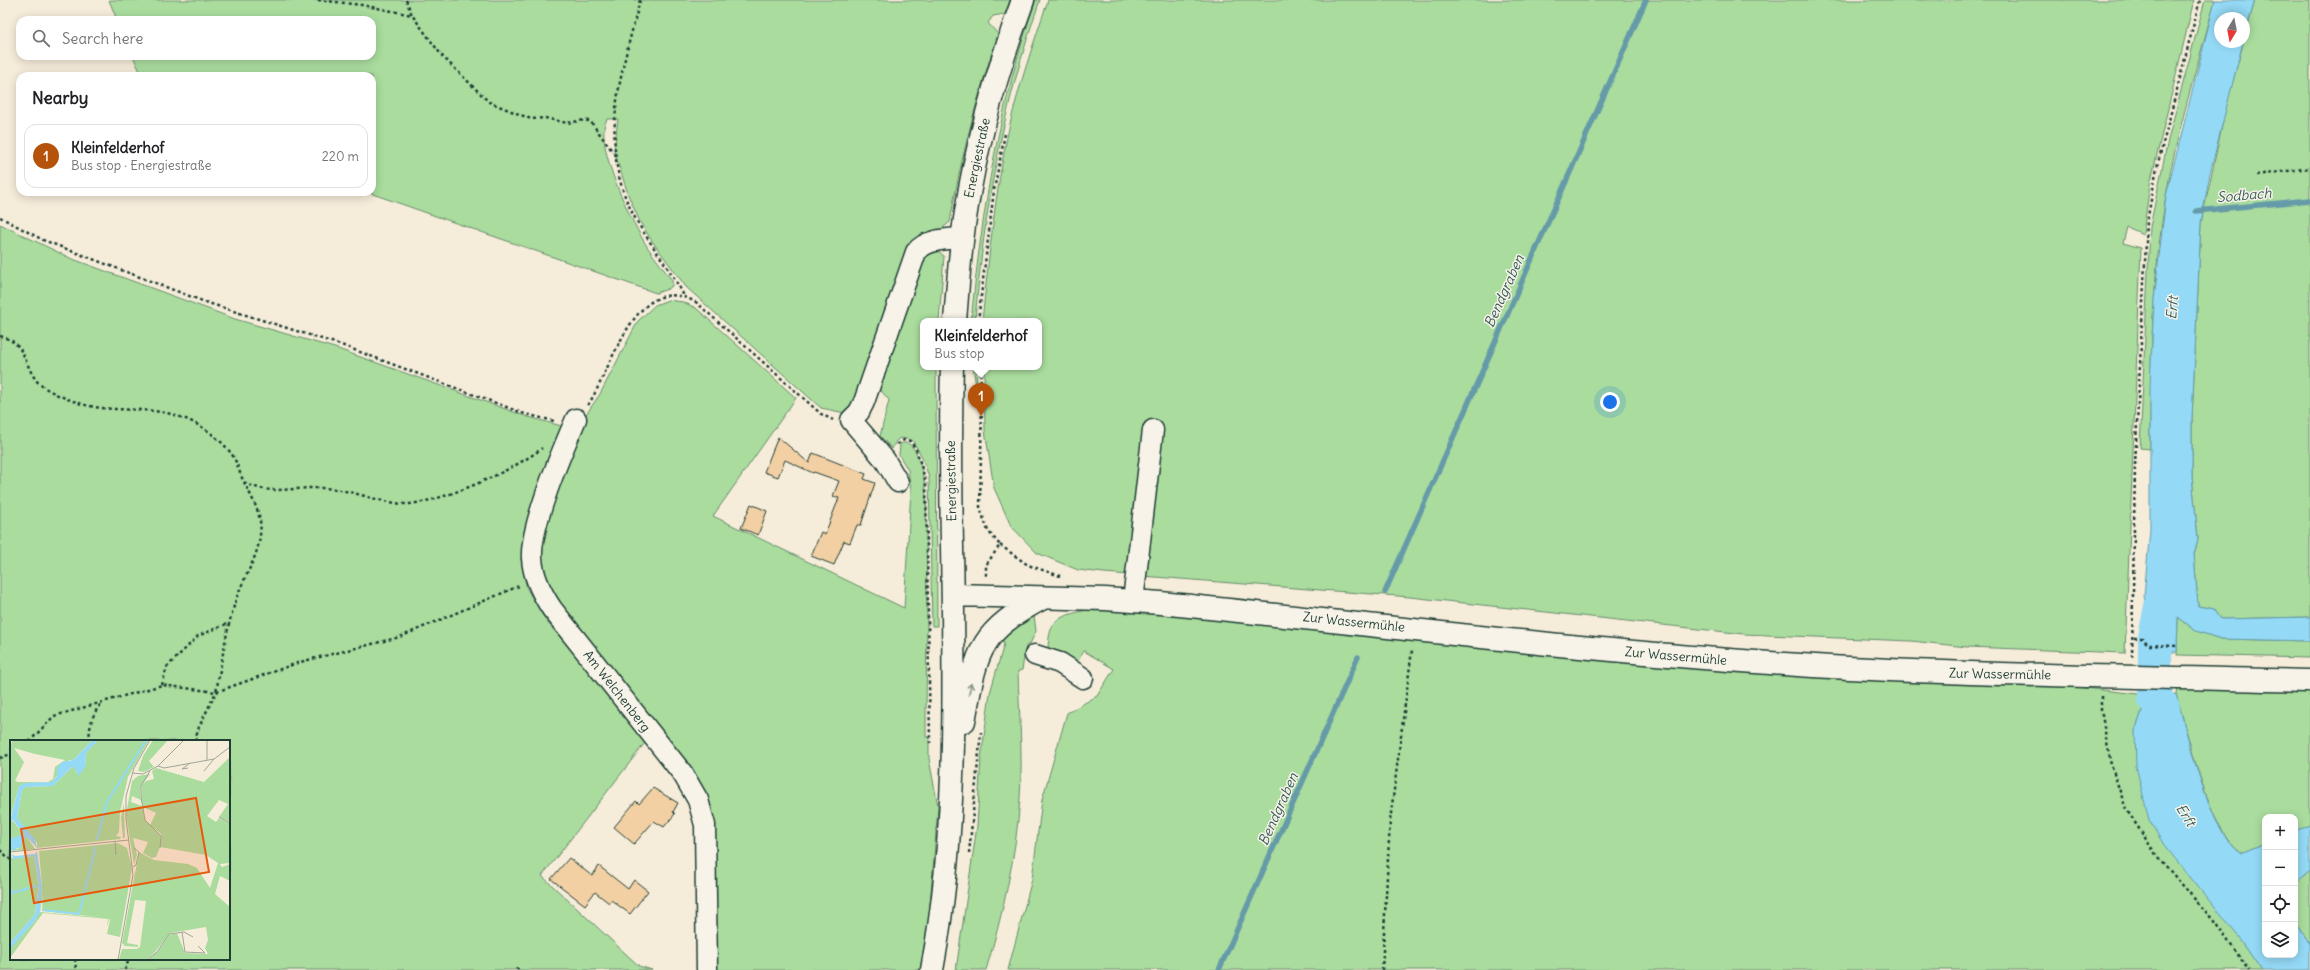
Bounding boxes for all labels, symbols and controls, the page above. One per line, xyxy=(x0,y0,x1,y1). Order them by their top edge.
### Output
north arrow xyxy=(2214,12,2250,48)
search box xyxy=(16,16,376,60)
icon: search xyxy=(30,27,52,49)
text: Search here xyxy=(62,29,143,48)
text: Nearby xyxy=(32,87,88,109)
street label: Energiestraße xyxy=(960,116,994,200)
text: Kleinfelderhof xyxy=(71,138,165,157)
text: 1 xyxy=(43,148,49,165)
text: 220 m xyxy=(322,148,359,165)
text: Bus stop · Energiestraße xyxy=(71,157,212,174)
water label: Sodbach xyxy=(2216,184,2273,206)
water label: Bendgraben xyxy=(1480,251,1528,330)
water label: Erft xyxy=(2162,293,2182,320)
popup xyxy=(920,318,1042,370)
text: Kleinfelderhof xyxy=(934,326,1028,345)
text: Bus stop xyxy=(934,345,984,362)
pin: 1 xyxy=(968,383,994,416)
your location xyxy=(1600,392,1620,412)
street label: Energiestraße xyxy=(942,440,960,522)
street label: Zur Wassermühle xyxy=(1302,608,1406,636)
street label: Zur Wassermühle xyxy=(1624,643,1728,669)
street label: Am Welchenberg xyxy=(580,647,654,735)
street label: Zur Wassermühle xyxy=(1949,665,2051,683)
one-way arrow xyxy=(967,683,975,696)
inset map xyxy=(10,740,230,960)
water label: Bendgraben xyxy=(1254,769,1302,848)
water label: Erft xyxy=(2172,800,2201,832)
map controls xyxy=(2262,814,2298,958)
button: + xyxy=(2262,814,2298,850)
button: − xyxy=(2262,850,2298,886)
button: locate xyxy=(2262,886,2298,922)
button: layers xyxy=(2262,922,2298,958)

